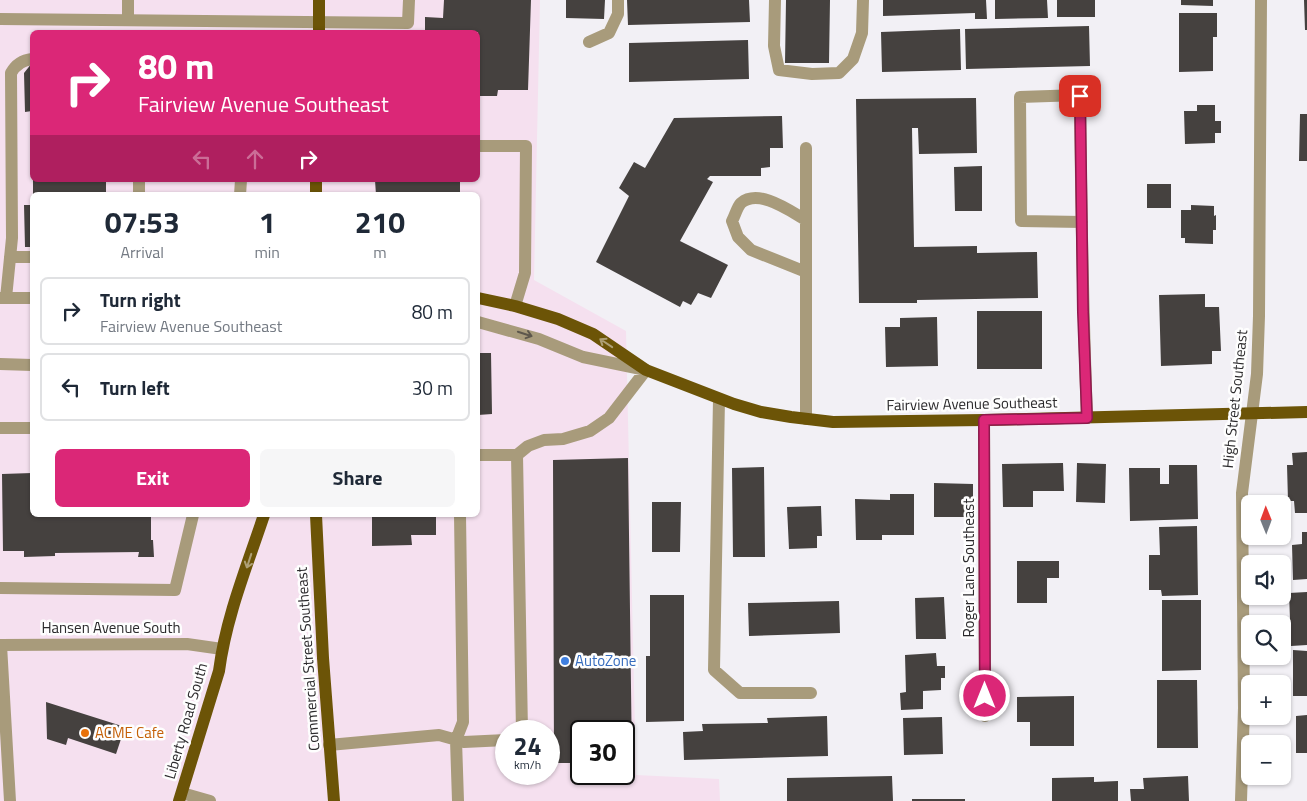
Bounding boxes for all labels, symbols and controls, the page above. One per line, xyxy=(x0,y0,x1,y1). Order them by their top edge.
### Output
text: 80 m xyxy=(138,39,214,93)
icon: right xyxy=(55,50,120,115)
pin xyxy=(1059,75,1101,117)
icon: arrive xyxy=(1066,82,1094,110)
text: Fairview Avenue Southeast xyxy=(138,87,389,121)
icon: left xyxy=(188,145,216,173)
icon: ahead xyxy=(241,145,269,173)
icon: right xyxy=(294,145,322,173)
text: 07:53 xyxy=(105,199,180,245)
text: 1 xyxy=(259,199,276,245)
text: 210 xyxy=(355,199,405,245)
text: Arrival xyxy=(121,240,164,264)
text: min xyxy=(254,240,280,264)
text: m xyxy=(373,240,387,264)
text: Turn right xyxy=(100,285,181,314)
icon: right xyxy=(57,297,85,325)
text: 80 m xyxy=(412,297,453,326)
text: Fairview Avenue Southeast xyxy=(100,314,282,338)
street label: High Street Southeast xyxy=(1216,328,1253,469)
one-way arrow xyxy=(516,330,532,339)
one-way arrow xyxy=(599,338,613,348)
icon: left xyxy=(57,373,85,401)
text: Turn left xyxy=(100,373,170,402)
text: 30 m xyxy=(412,373,453,402)
street label: Fairview Avenue Southeast xyxy=(886,390,1058,416)
button: Exit xyxy=(55,449,250,507)
button: Share xyxy=(260,449,455,507)
north arrow xyxy=(1241,495,1291,545)
map controls xyxy=(1241,495,1291,785)
street label: Roger Lane Southeast xyxy=(957,498,980,638)
one-way arrow xyxy=(243,553,253,569)
button: sound xyxy=(1241,555,1291,605)
street label: Commercial Street Southeast xyxy=(290,566,325,752)
button: search xyxy=(1241,615,1291,665)
street label: Hansen Avenue South xyxy=(41,616,181,639)
place label: AutoZone xyxy=(575,649,636,672)
marker: AutoZone xyxy=(559,655,571,667)
street label: Liberty Road South xyxy=(158,660,213,782)
position arrow xyxy=(958,669,1010,721)
button: + xyxy=(1241,675,1291,725)
speed limit sign: 30 xyxy=(570,720,635,785)
place label: ACME Cafe xyxy=(95,721,164,744)
marker: ACME Cafe xyxy=(79,727,91,739)
text: 24 xyxy=(513,727,542,765)
button: − xyxy=(1241,735,1291,785)
text: km/h xyxy=(514,755,541,774)

